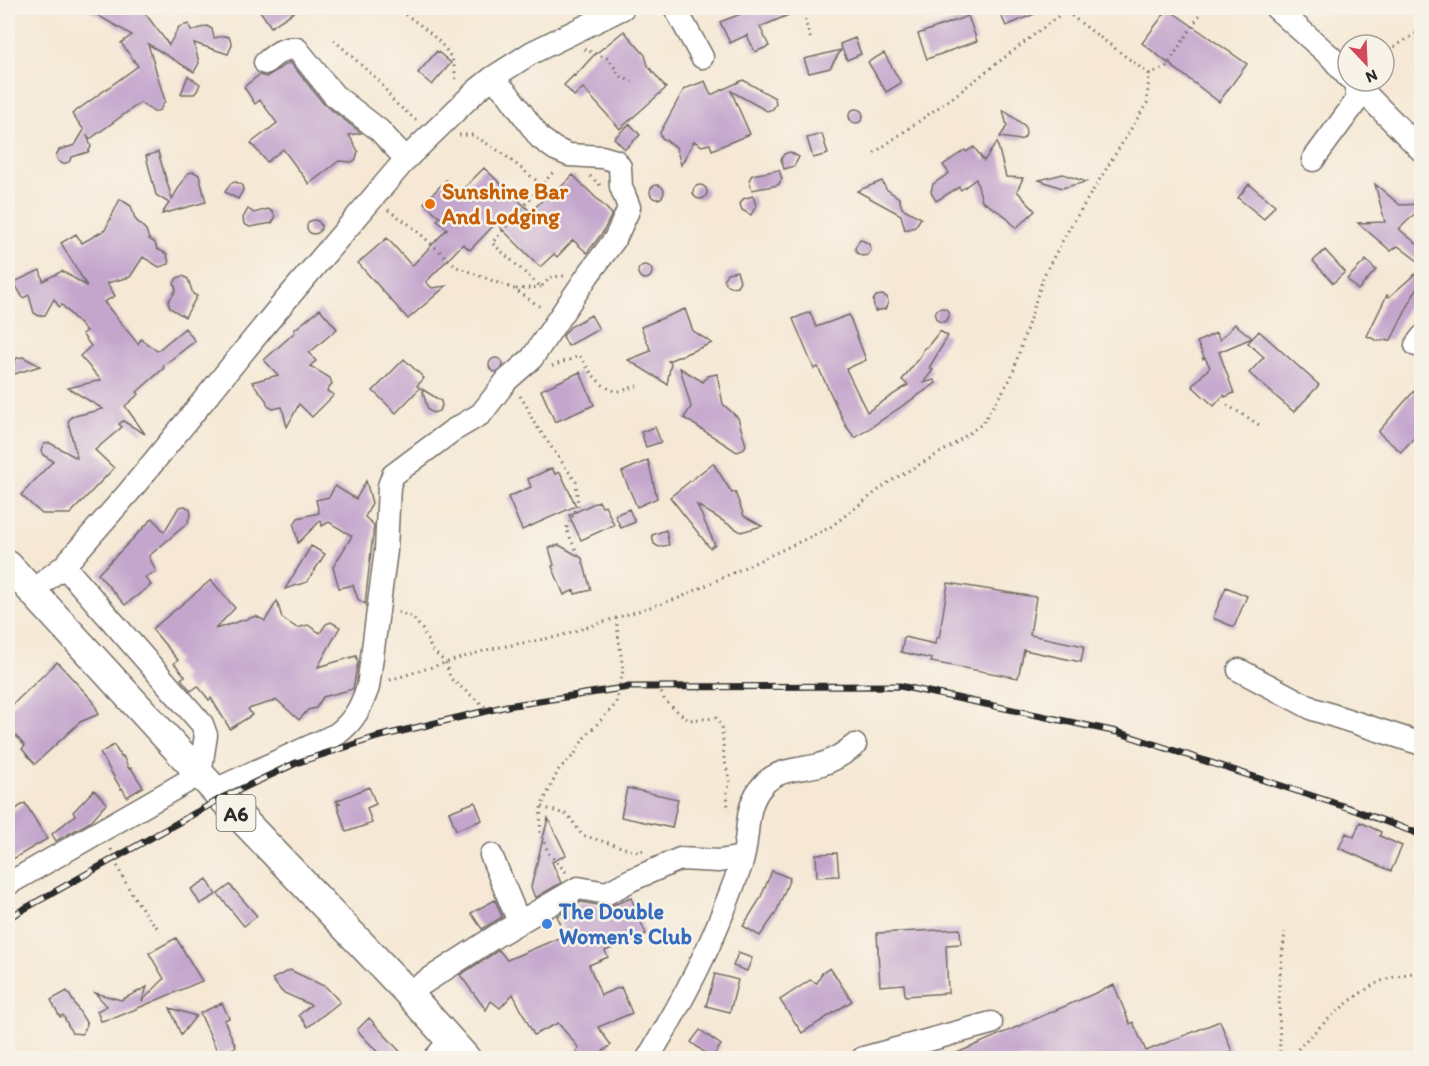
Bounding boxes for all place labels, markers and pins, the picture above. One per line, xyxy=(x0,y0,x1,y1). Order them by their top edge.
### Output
place label: Sunshine Bar And Lodging xyxy=(441,178,569,230)
marker: Sunshine Bar And Lodging xyxy=(423,197,437,211)
place label: The Double Women's Club xyxy=(558,898,692,950)
marker: The Double Women's Club xyxy=(540,917,554,931)

